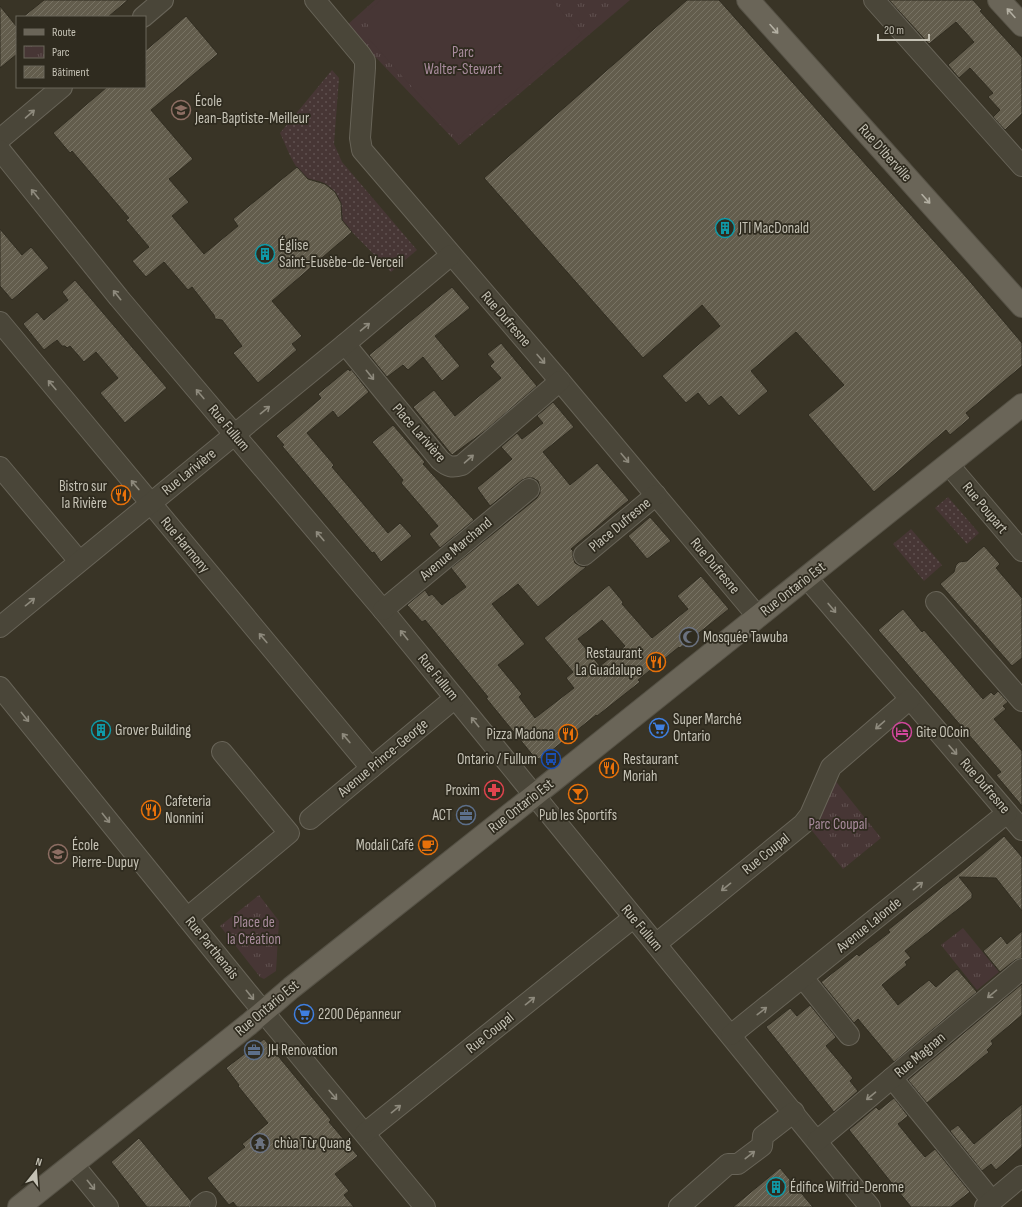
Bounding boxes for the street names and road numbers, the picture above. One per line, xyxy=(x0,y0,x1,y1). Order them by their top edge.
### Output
street label: Rue D'Iberville xyxy=(854,120,916,186)
street label: Rue Dufresne xyxy=(477,287,535,351)
street label: Place Larivière xyxy=(388,399,450,467)
street label: Rue Fullum xyxy=(204,401,254,455)
street label: Rue Larivière xyxy=(158,444,220,500)
street label: Rue Poupart xyxy=(958,478,1012,538)
street label: Place Dufresne xyxy=(585,494,655,556)
street label: Rue Harmony xyxy=(156,513,214,577)
street label: Avenue Marchand xyxy=(415,513,496,585)
street label: Rue Dufresne xyxy=(686,534,744,598)
street label: Rue Ontario Est xyxy=(757,557,830,620)
street label: Rue Fullum xyxy=(413,650,463,704)
street label: Avenue Prince-George xyxy=(333,715,432,802)
street label: Rue Dufresne xyxy=(956,754,1014,818)
street label: Rue Ontario Est xyxy=(485,774,558,837)
street label: Rue Coupal xyxy=(738,829,794,879)
street label: Avenue Lalonde xyxy=(832,893,905,958)
street label: Rue Fullum xyxy=(617,901,667,955)
street label: Rue Parthenais xyxy=(181,913,243,983)
street label: Rue Ontario Est xyxy=(231,975,303,1040)
street label: Rue Coupal xyxy=(462,1008,518,1058)
street label: Rue Magnan xyxy=(891,1028,949,1082)

